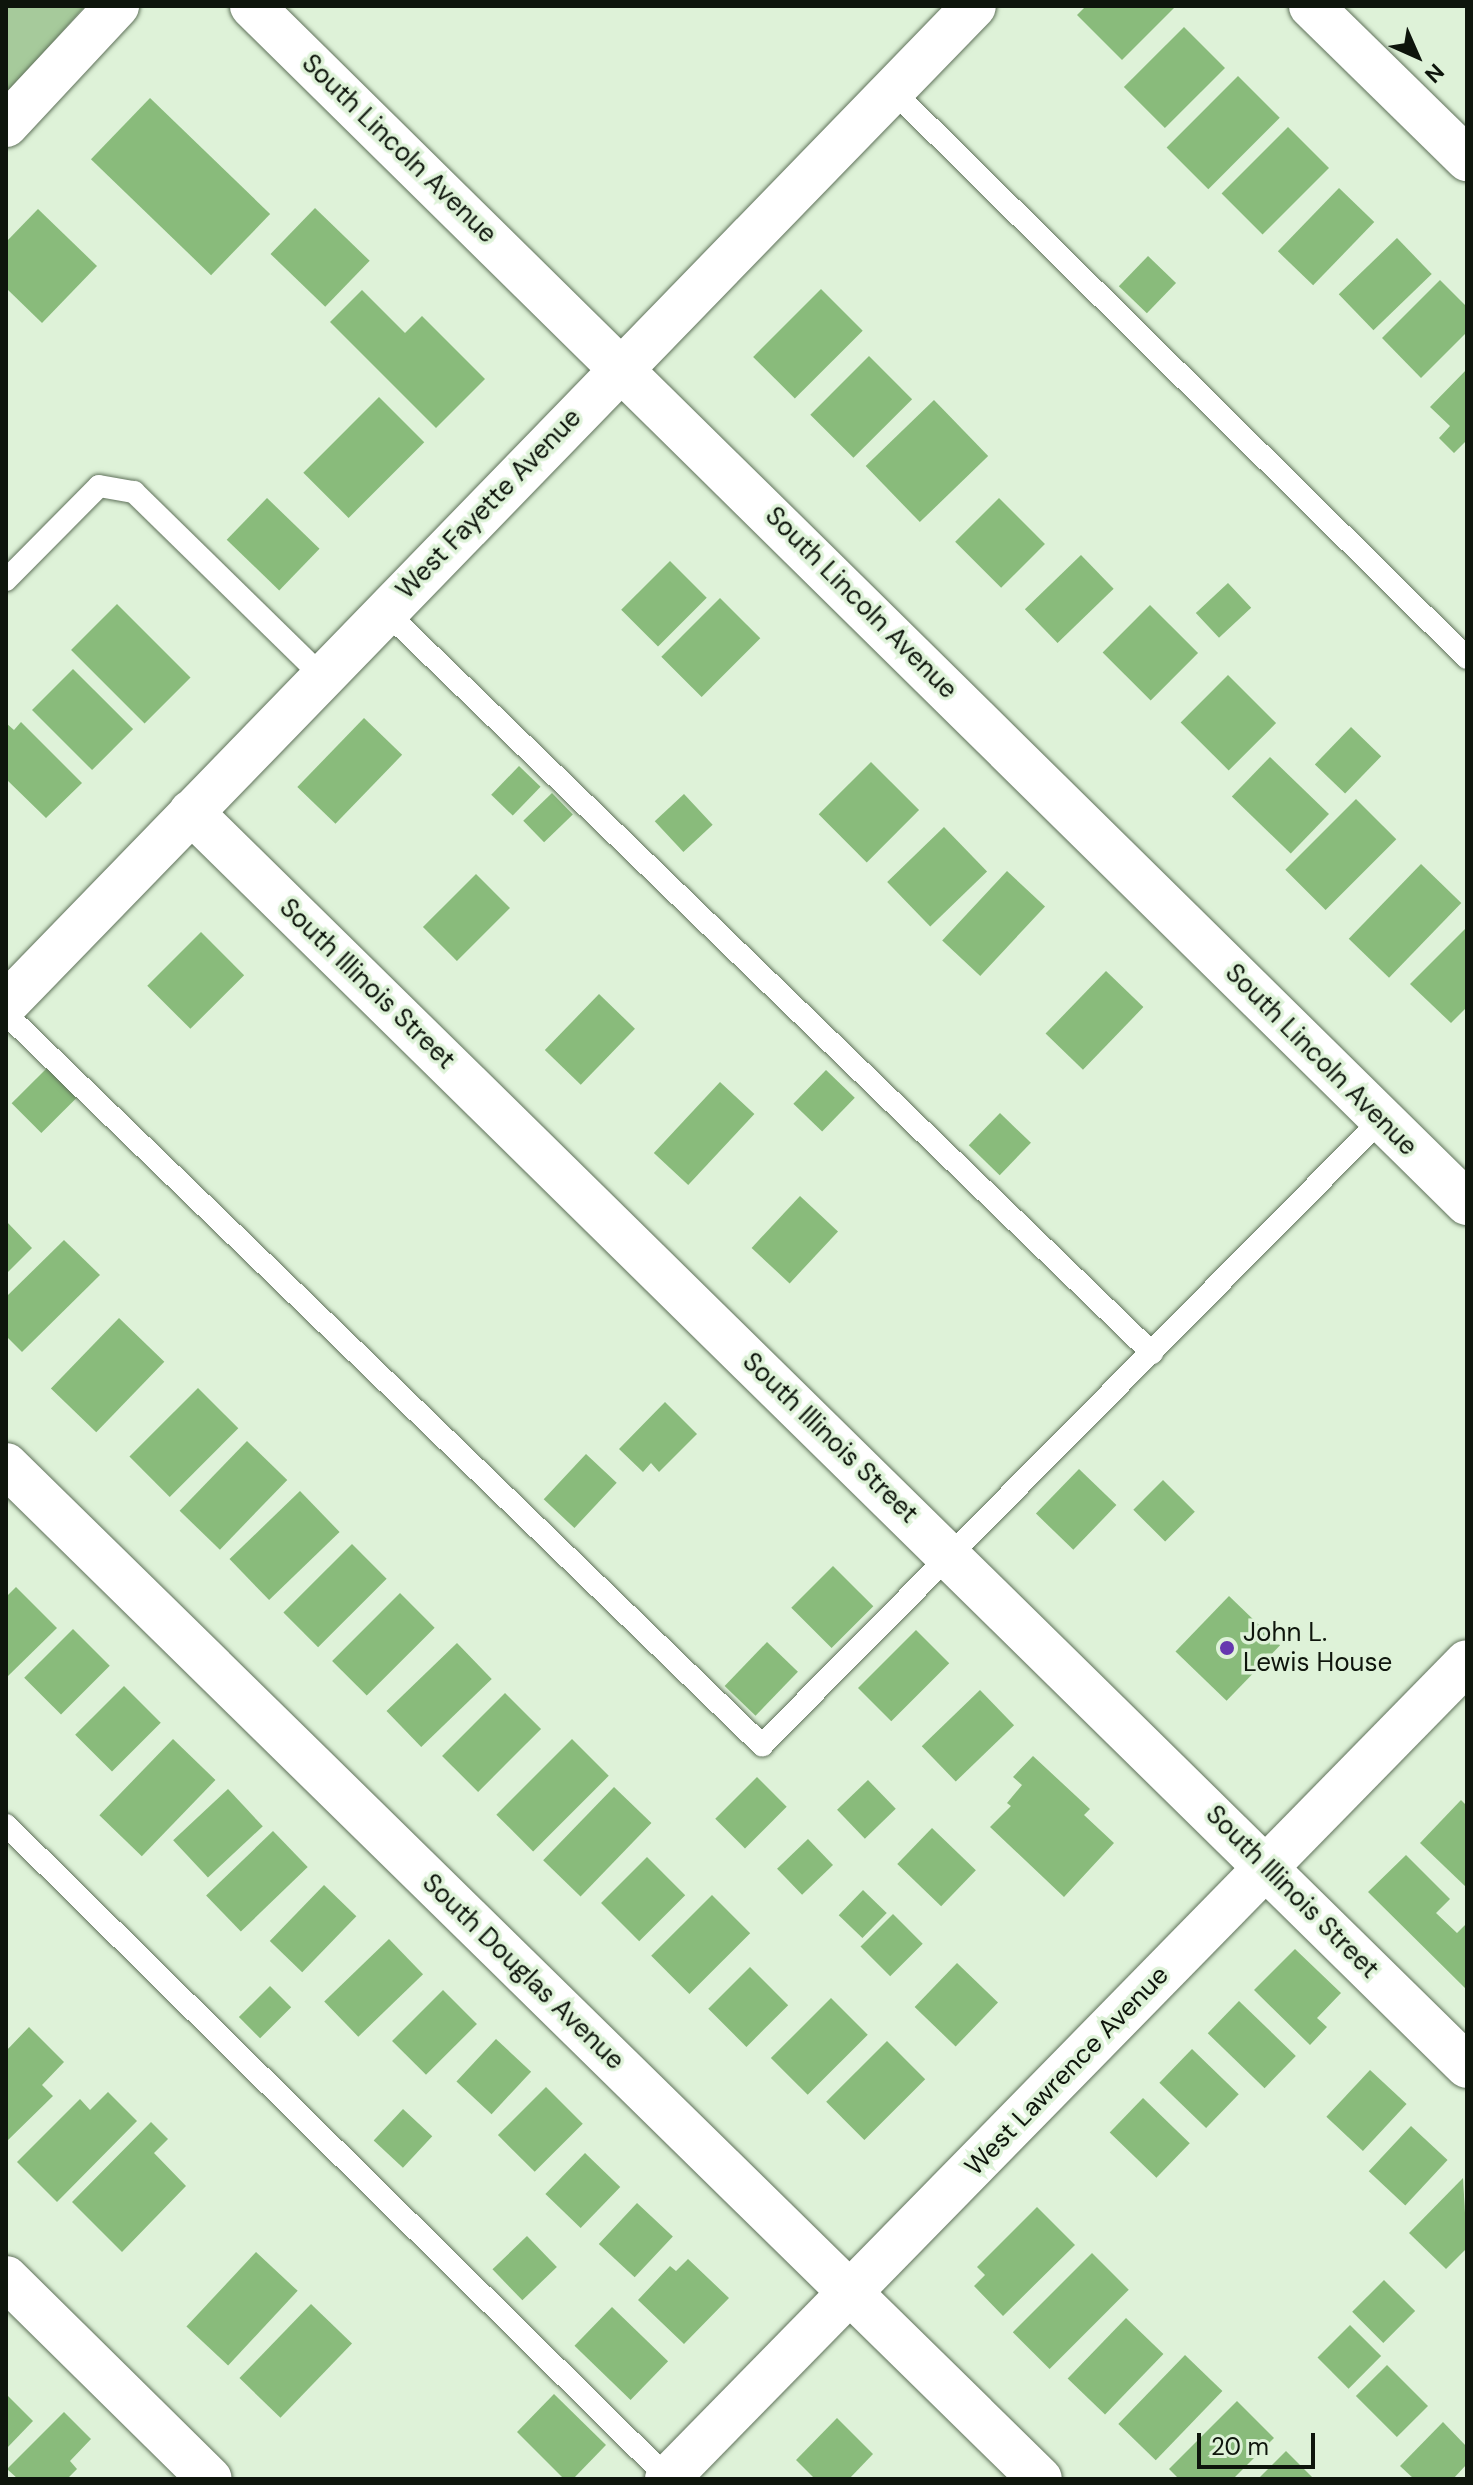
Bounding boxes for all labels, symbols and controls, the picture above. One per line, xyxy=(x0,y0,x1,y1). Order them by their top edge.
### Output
north arrow xyxy=(1377,16,1457,96)
street label: South Lincoln Avenue xyxy=(295,48,503,250)
text: N xyxy=(1418,57,1450,89)
street label: West Fayette Avenue xyxy=(390,402,588,606)
street label: South Lincoln Avenue xyxy=(759,501,963,705)
street label: South Illinois Street xyxy=(273,892,461,1076)
street label: South Lincoln Avenue xyxy=(1219,958,1423,1162)
street label: South Illinois Street xyxy=(736,1346,924,1530)
place label: John L. Lewis House xyxy=(1243,1617,1392,1678)
marker: John L. Lewis House xyxy=(1218,1639,1236,1657)
street label: South Illinois Street xyxy=(1199,1799,1385,1985)
street label: South Douglas Avenue xyxy=(416,1868,630,2076)
street label: West Lawrence Avenue xyxy=(959,1960,1175,2182)
scale bar xyxy=(1201,2417,1319,2467)
text: 20 m xyxy=(1211,2431,1269,2462)

